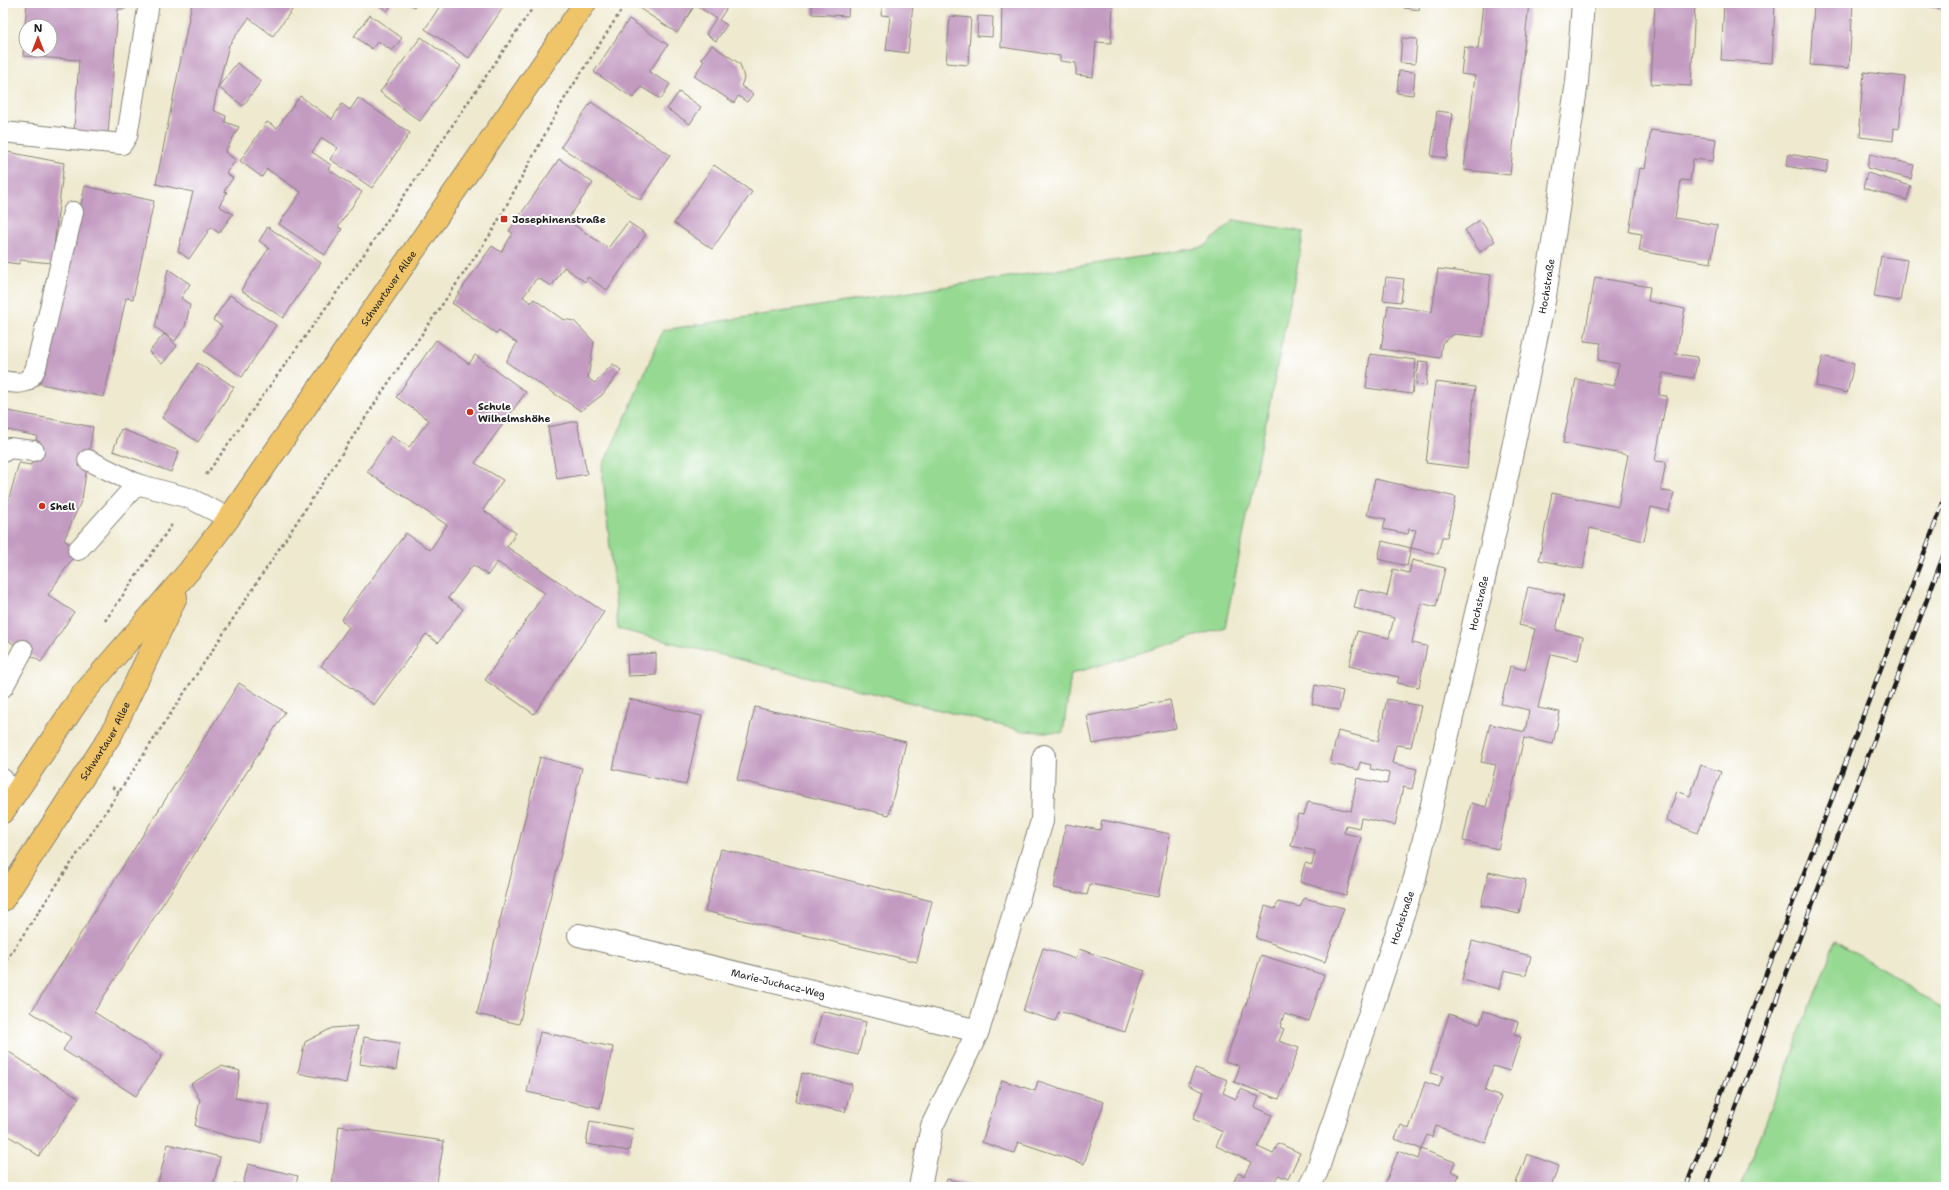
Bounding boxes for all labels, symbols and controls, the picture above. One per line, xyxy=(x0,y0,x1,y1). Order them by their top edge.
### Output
north arrow xyxy=(18,18,58,58)
text: N xyxy=(34,21,43,36)
place label: Josephinenstraße xyxy=(512,213,606,226)
marker: Josephinenstraße xyxy=(499,214,509,224)
street label: Schwartauer Allee xyxy=(358,248,419,329)
street label: Hochstraße xyxy=(1535,257,1558,315)
place label: Schule Wilhelmshöhe xyxy=(478,400,551,425)
marker: Schule Wilhelmshöhe xyxy=(465,407,475,417)
place label: Shell xyxy=(50,500,76,513)
marker: Shell xyxy=(37,501,47,511)
street label: Hochstraße xyxy=(1466,574,1491,632)
street label: Schwartauer Allee xyxy=(77,699,133,783)
street label: Hochstraße xyxy=(1387,889,1417,946)
street label: Marie-Juchacz-Weg xyxy=(730,966,827,1001)

